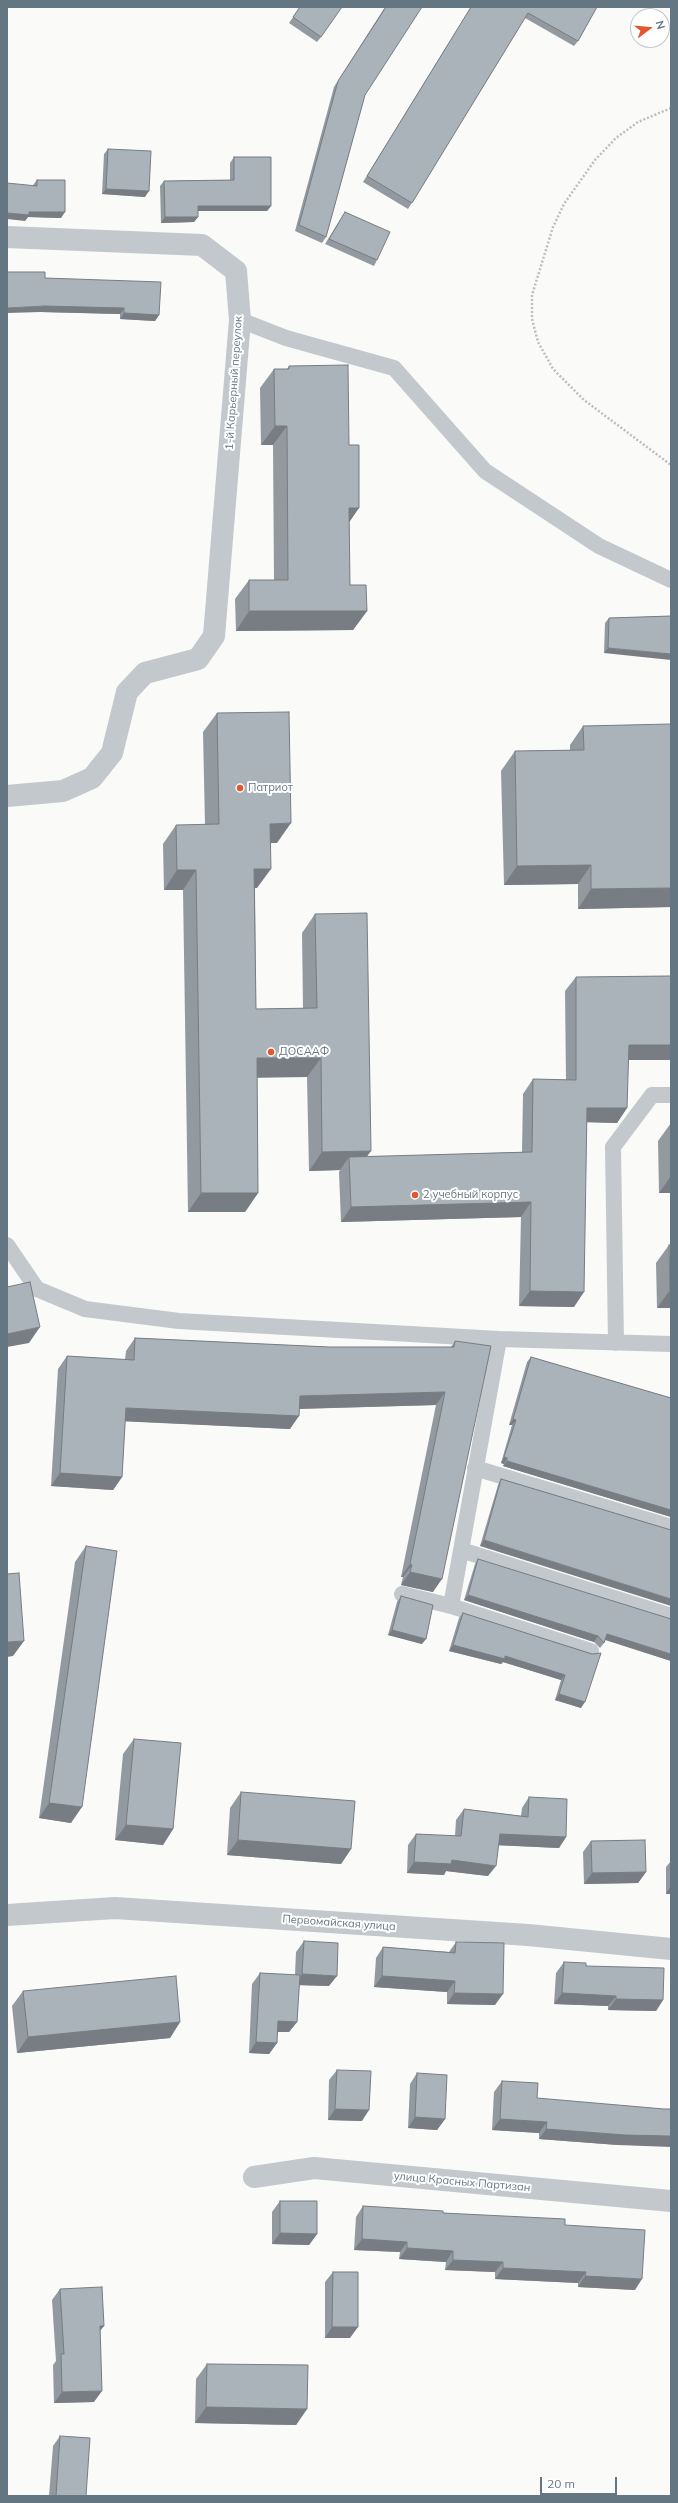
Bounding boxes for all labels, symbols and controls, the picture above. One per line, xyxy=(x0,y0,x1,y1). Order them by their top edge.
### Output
north arrow xyxy=(630,8,670,48)
text: N xyxy=(653,19,668,31)
street label: 1-й Карьерный переулок xyxy=(223,316,245,450)
place label: Патриот xyxy=(248,781,293,795)
marker: Патриот xyxy=(235,783,245,793)
place label: ДОСААФ xyxy=(279,1045,329,1059)
marker: ДОСААФ xyxy=(266,1047,276,1057)
place label: 2 учебный корпус xyxy=(423,1188,518,1202)
marker: 2 учебный корпус xyxy=(410,1190,420,1200)
street label: Первомайская улица xyxy=(282,1912,396,1934)
street label: улица Красных Партизан xyxy=(393,2169,531,2195)
scale bar xyxy=(542,2469,619,2495)
text: 20 m xyxy=(547,2476,575,2491)

